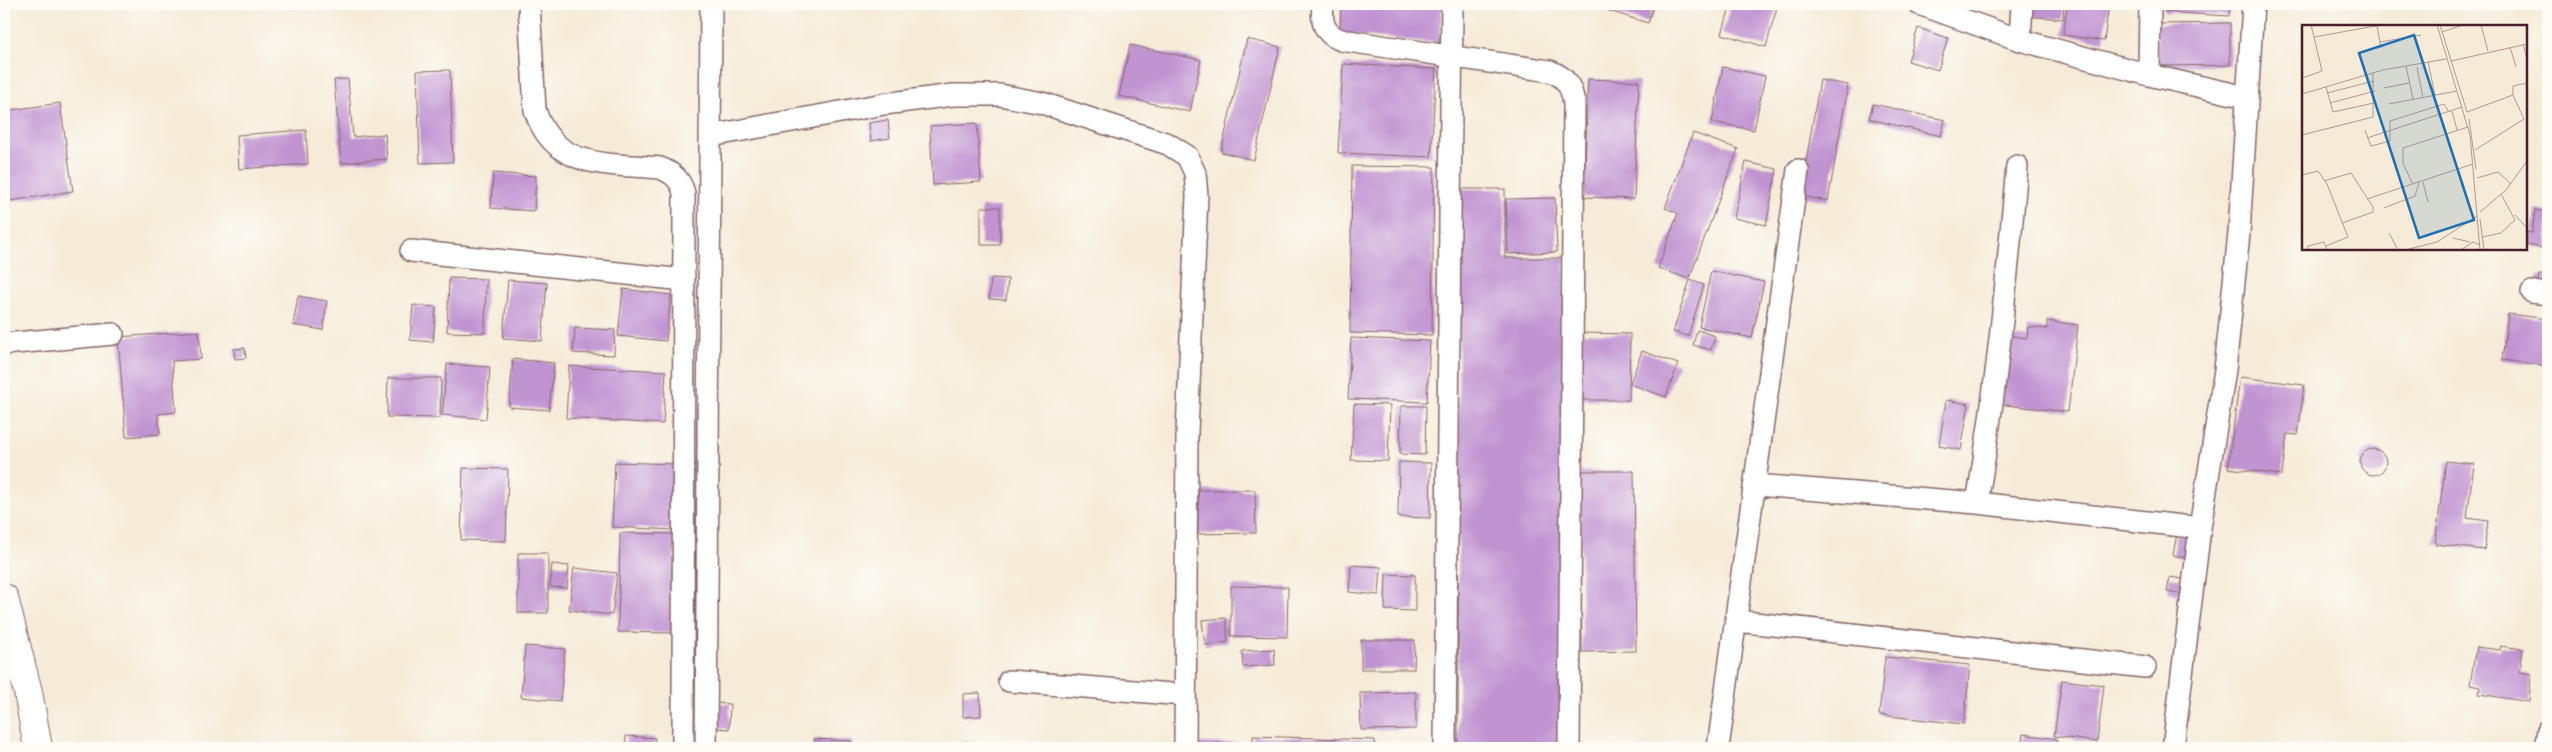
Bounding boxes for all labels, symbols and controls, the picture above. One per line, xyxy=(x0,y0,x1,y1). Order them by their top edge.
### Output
inset map xyxy=(2302,25,2527,250)

